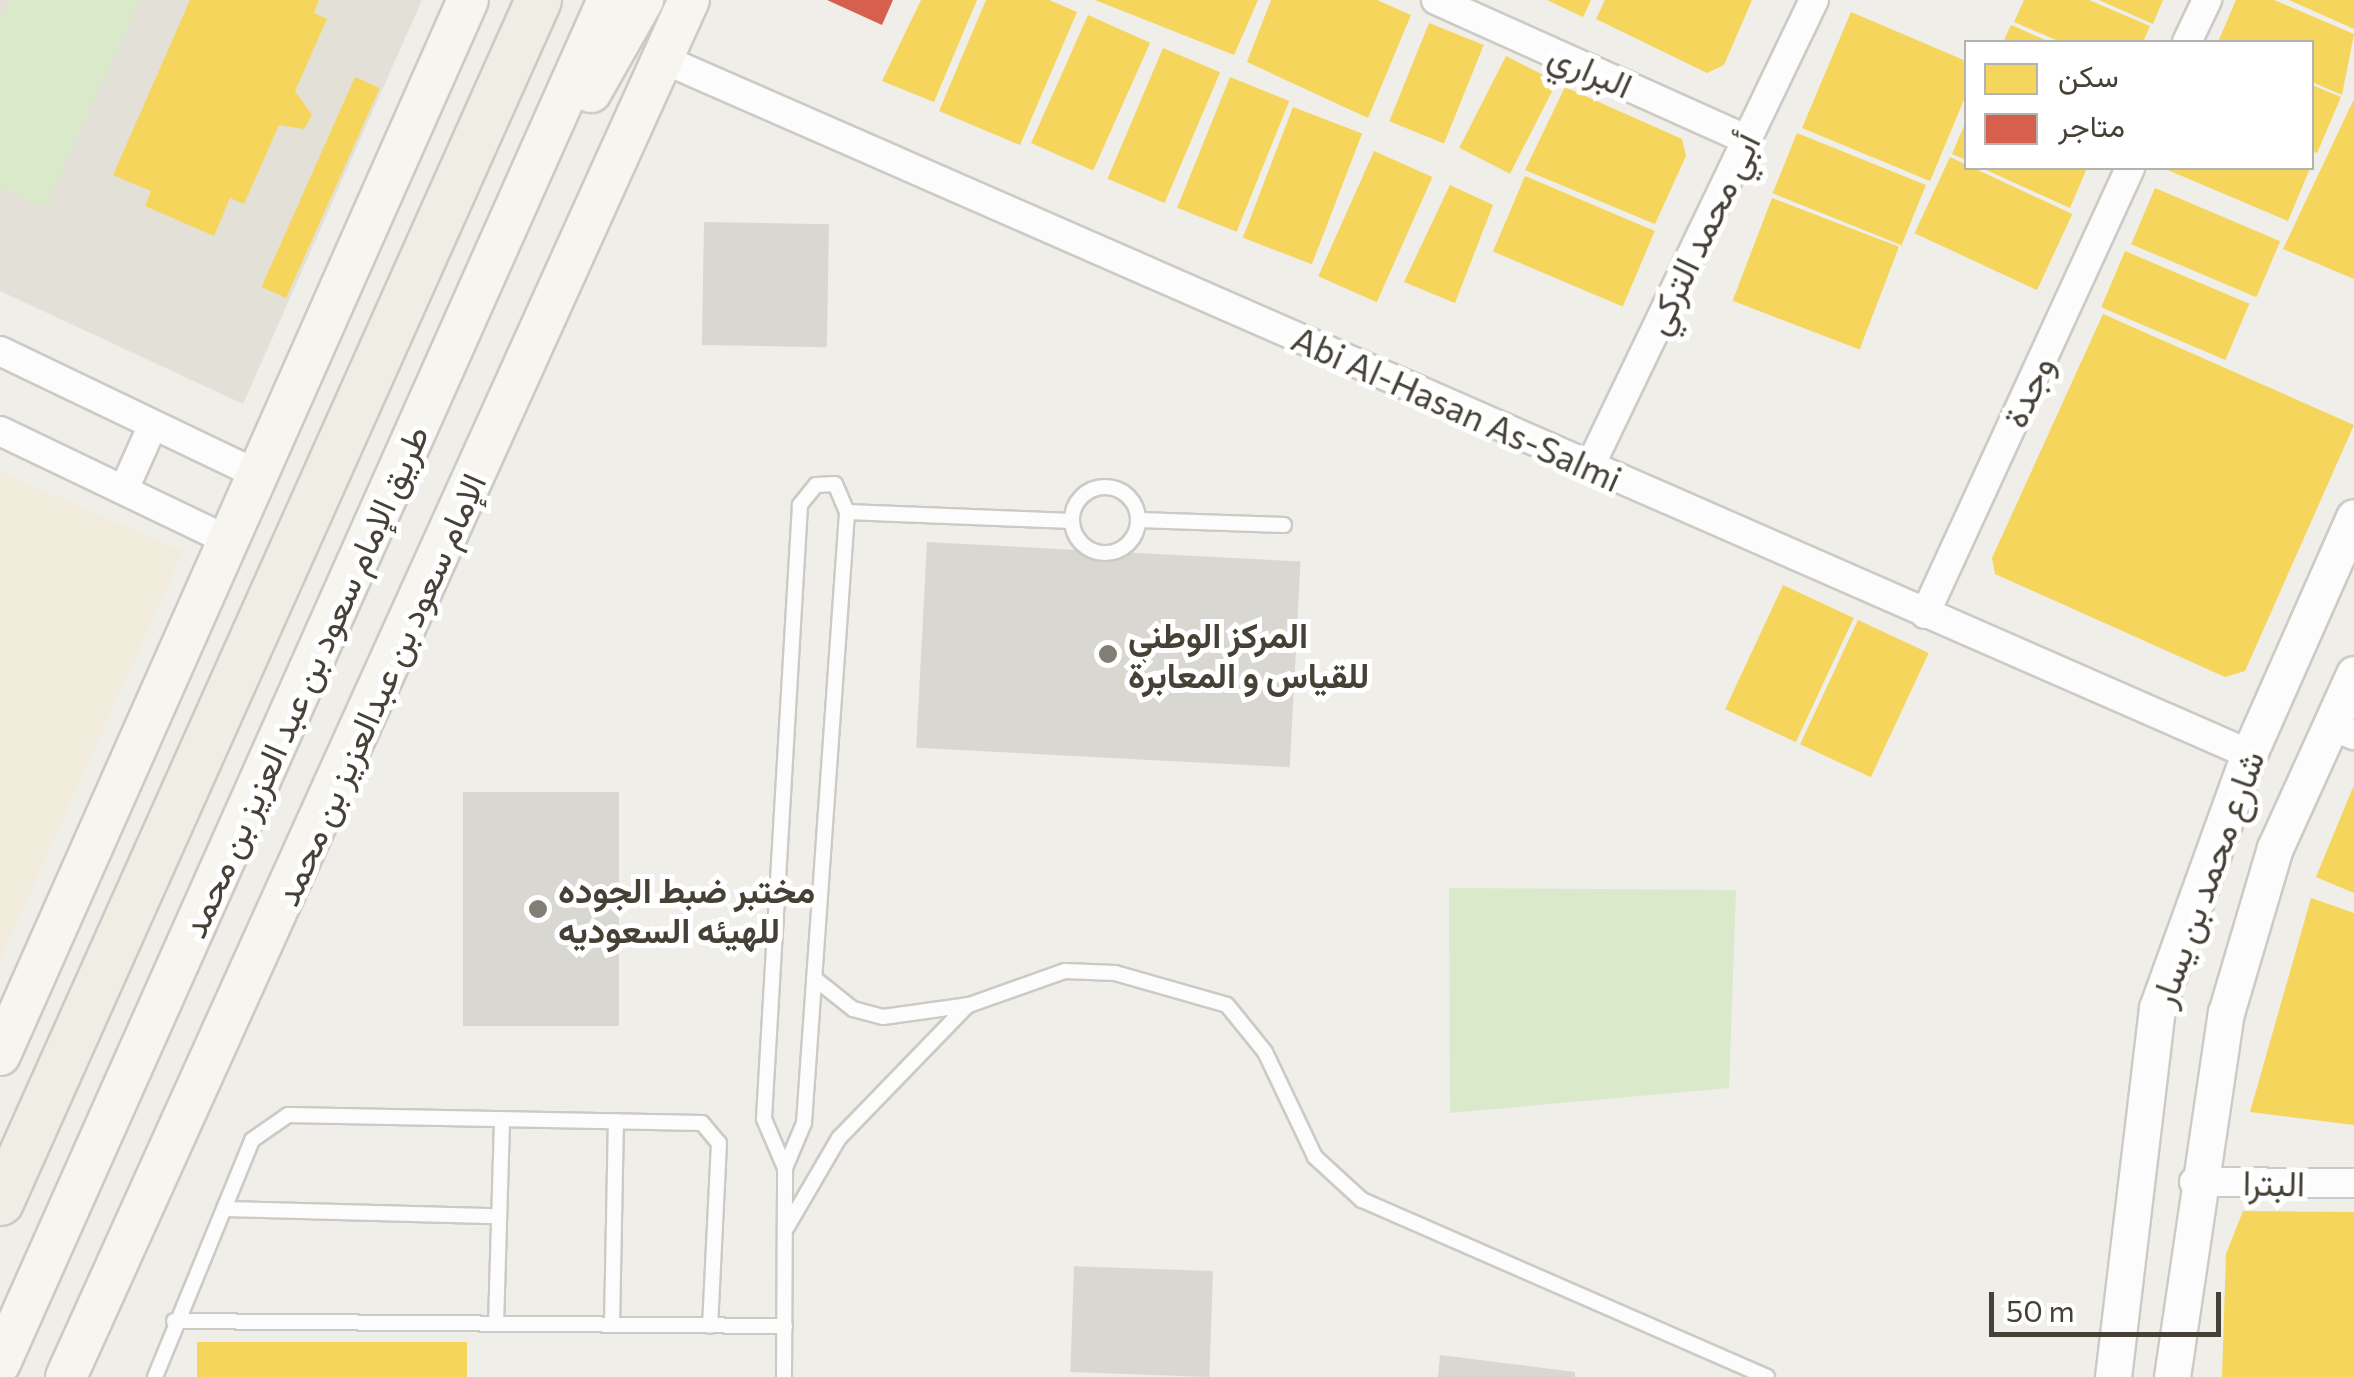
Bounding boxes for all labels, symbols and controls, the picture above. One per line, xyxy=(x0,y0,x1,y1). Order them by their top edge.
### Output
street label: البراري xyxy=(1543,32,1639,106)
legend xyxy=(1964,40,2314,170)
text: سكن xyxy=(2058,56,2119,93)
text: متاجر xyxy=(2058,106,2125,143)
street label: أبي محمد التركي xyxy=(1634,126,1768,340)
street label: Abi Al-Hasan As-Salmi xyxy=(1286,316,1628,500)
street label: وجدة xyxy=(1992,349,2062,433)
street label: طريق الإمام سعود بن عبد العزيز بن محمد xyxy=(172,418,436,944)
street label: الإمام سعود بن عبدالعزيز بن محمد xyxy=(264,466,494,912)
place label: المركز الوطني للقياس و المعابرة xyxy=(1128,613,1369,695)
marker: المركز الوطني للقياس و المعابرة xyxy=(1097,643,1119,665)
street label: شارع محمد بن يسار xyxy=(2140,744,2272,1012)
place label: مختبر ضبط الجوده للهيئه السعوديه xyxy=(558,868,815,950)
marker: مختبر ضبط الجوده للهيئه السعوديه xyxy=(527,898,549,920)
street label: البترا xyxy=(2243,1160,2305,1204)
scale bar xyxy=(1994,1272,2226,1334)
text: 50 m xyxy=(2006,1291,2075,1328)

